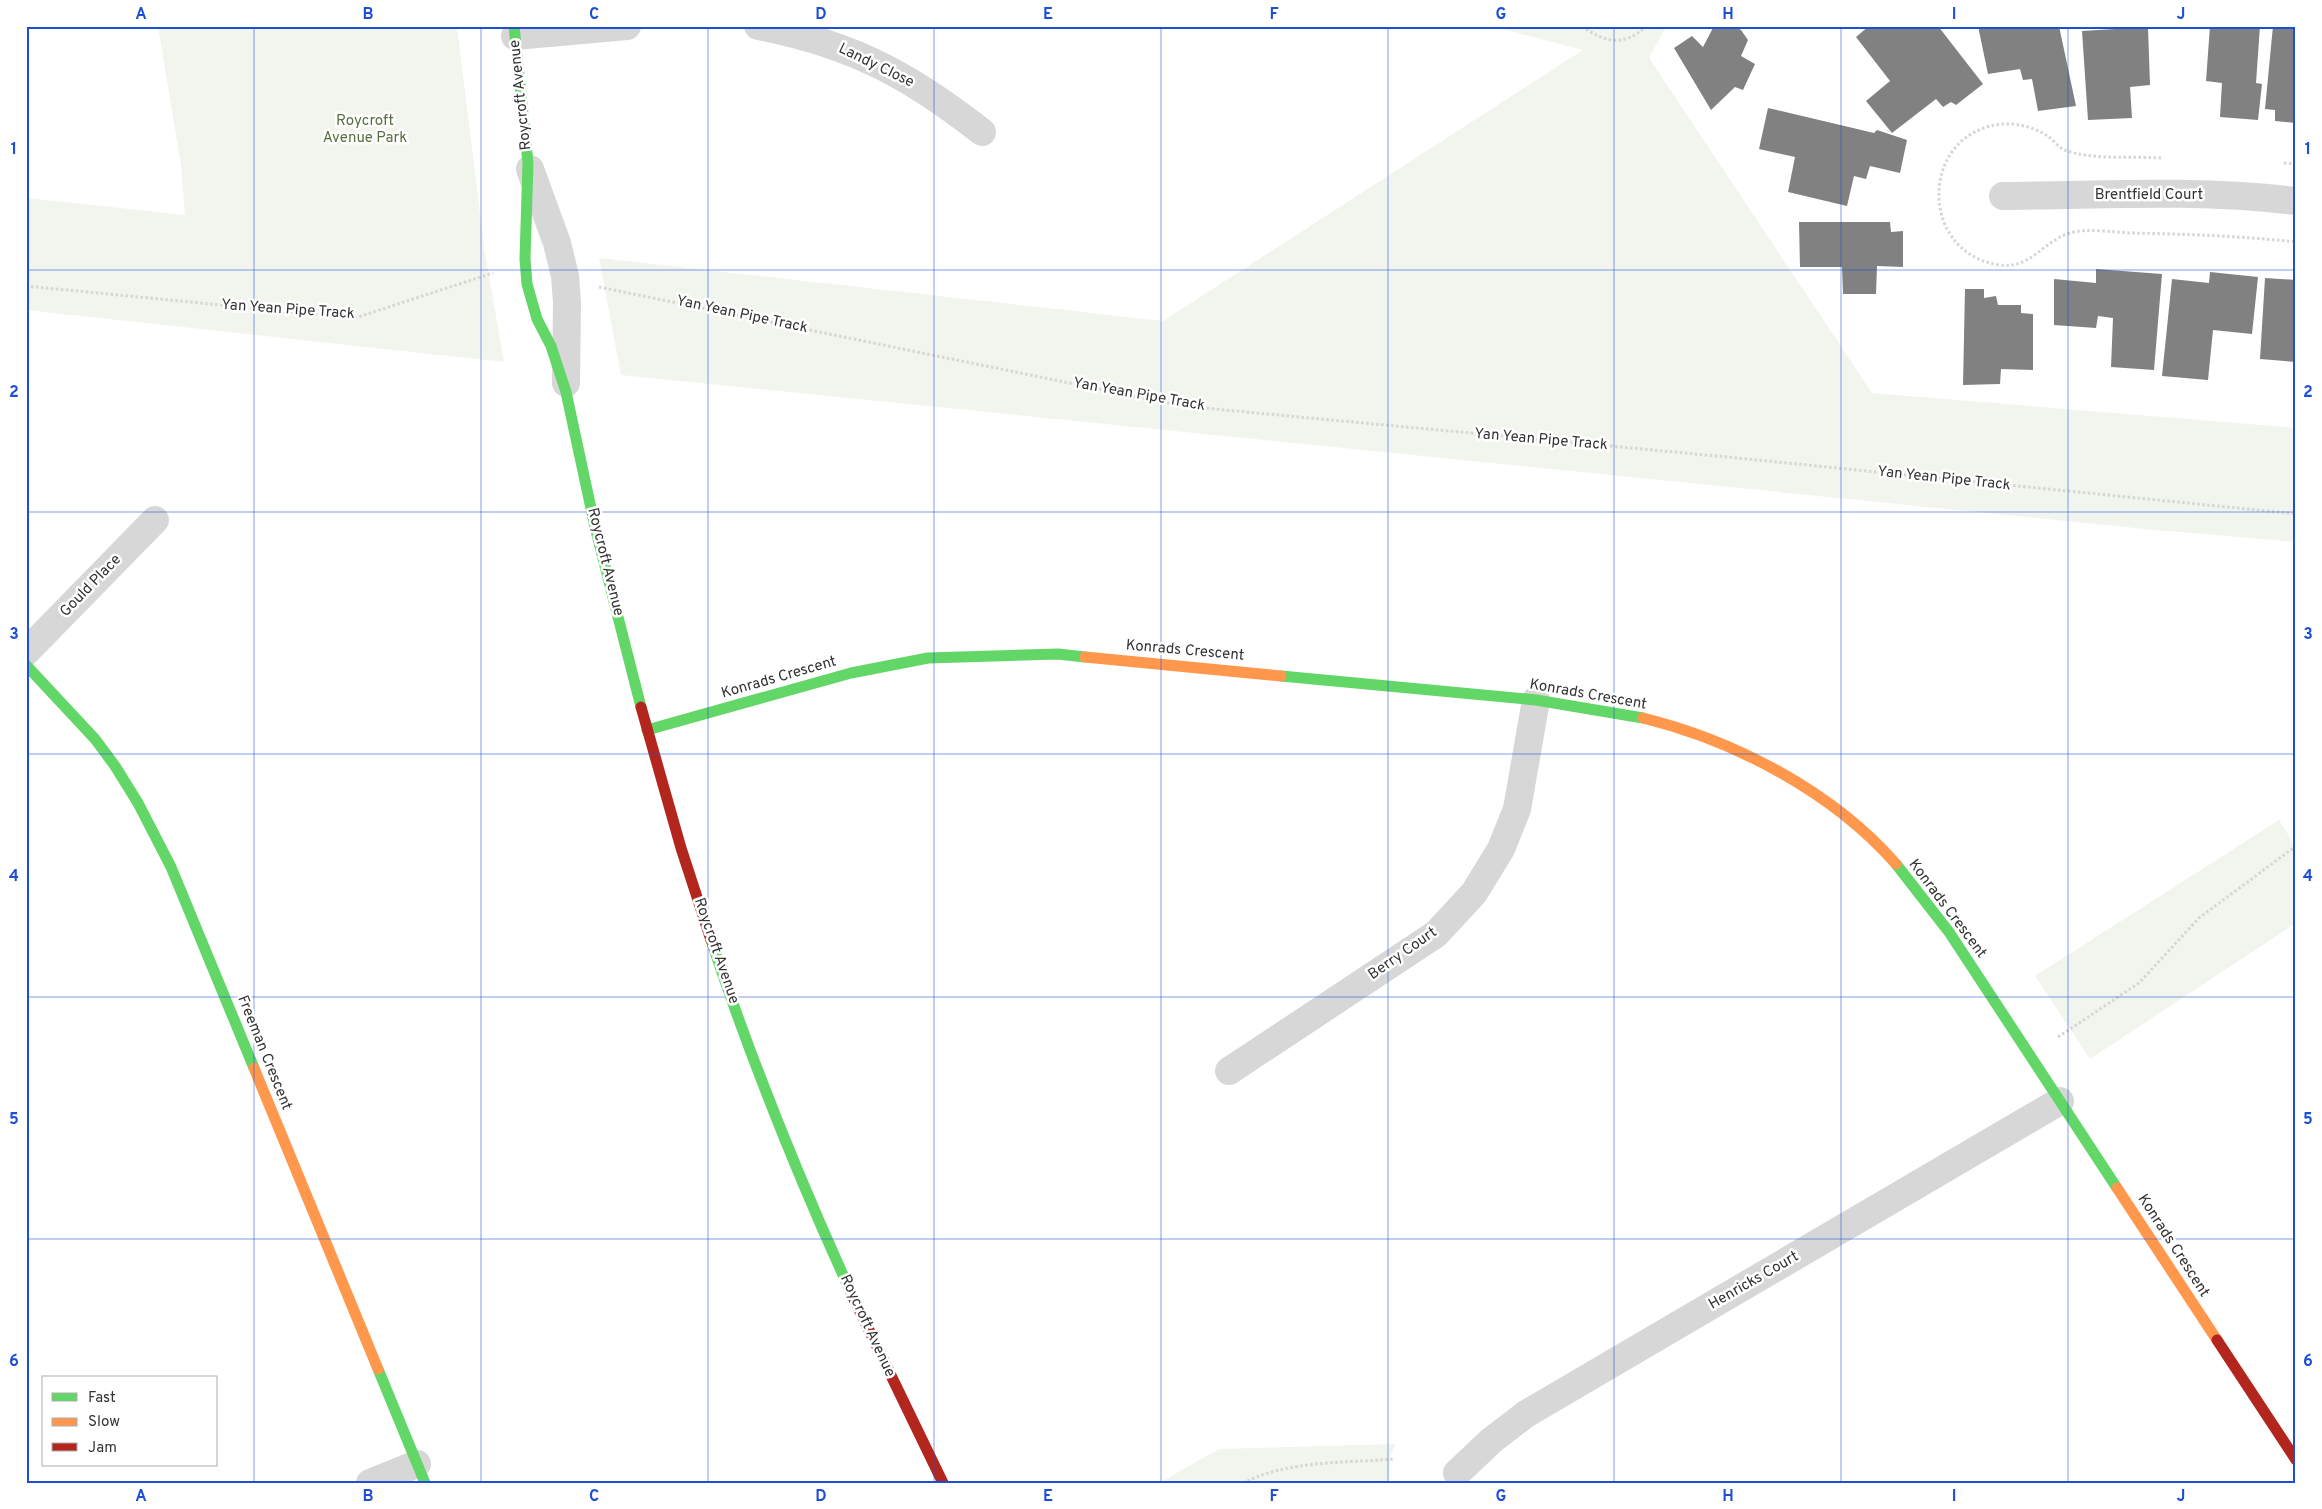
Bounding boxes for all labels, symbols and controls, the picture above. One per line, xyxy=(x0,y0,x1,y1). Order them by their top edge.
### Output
text: A xyxy=(135,5,147,25)
text: B xyxy=(362,5,374,25)
text: C xyxy=(589,5,599,25)
text: D xyxy=(815,5,827,25)
text: E xyxy=(1043,5,1053,25)
text: F xyxy=(1269,5,1279,25)
text: G xyxy=(1496,5,1506,25)
text: H xyxy=(1722,5,1734,25)
text: I xyxy=(1952,5,1956,25)
text: J xyxy=(2177,5,2185,25)
street label: Roycroft Avenue xyxy=(506,39,536,151)
street label: Landy Close xyxy=(835,40,917,92)
park label: Roycroft Avenue Park xyxy=(323,112,407,148)
text: 1 xyxy=(11,140,17,160)
text: 1 xyxy=(2305,140,2311,160)
street label: Brentfield Court xyxy=(2095,186,2203,205)
street label: Yan Yean Pipe Track xyxy=(675,292,809,338)
street label: Yan Yean Pipe Track xyxy=(221,296,355,324)
street label: Yan Yean Pipe Track xyxy=(1071,374,1207,416)
text: 2 xyxy=(9,383,19,403)
text: 2 xyxy=(2303,383,2313,403)
street label: Yan Yean Pipe Track xyxy=(1474,425,1608,455)
street label: Yan Yean Pipe Track xyxy=(1876,463,2012,495)
street label: Roycroft Avenue xyxy=(582,506,628,618)
street label: Gould Place xyxy=(56,551,126,621)
text: 3 xyxy=(9,625,19,645)
text: 3 xyxy=(2303,625,2313,645)
street label: Konrads Crescent xyxy=(1125,636,1245,666)
street label: Konrads Crescent xyxy=(719,652,839,704)
street label: Konrads Crescent xyxy=(1528,675,1648,715)
street label: Konrads Crescent xyxy=(1904,856,1990,962)
text: 4 xyxy=(9,867,19,887)
text: 4 xyxy=(2303,867,2313,887)
street label: Roycroft Avenue xyxy=(689,896,743,1006)
street label: Berry Court xyxy=(1365,923,1441,985)
street label: Freeman Crescent xyxy=(232,993,296,1113)
text: 5 xyxy=(9,1110,19,1130)
text: 5 xyxy=(2303,1110,2313,1130)
street label: Konrads Crescent xyxy=(2133,1191,2213,1301)
street label: Henricks Court xyxy=(1705,1247,1803,1315)
street label: Roycroft Avenue xyxy=(835,1272,899,1380)
text: 6 xyxy=(9,1352,19,1372)
text: 6 xyxy=(2303,1352,2313,1372)
legend xyxy=(42,1376,218,1466)
text: Fast xyxy=(88,1389,116,1408)
text: Slow xyxy=(88,1413,120,1432)
text: Jam xyxy=(88,1439,117,1458)
text: A xyxy=(135,1487,147,1507)
text: B xyxy=(362,1487,374,1507)
text: C xyxy=(589,1487,599,1507)
text: D xyxy=(815,1487,827,1507)
text: E xyxy=(1043,1487,1053,1507)
text: F xyxy=(1269,1487,1279,1507)
text: G xyxy=(1496,1487,1506,1507)
text: H xyxy=(1722,1487,1734,1507)
text: I xyxy=(1952,1487,1956,1507)
text: J xyxy=(2177,1487,2185,1507)

